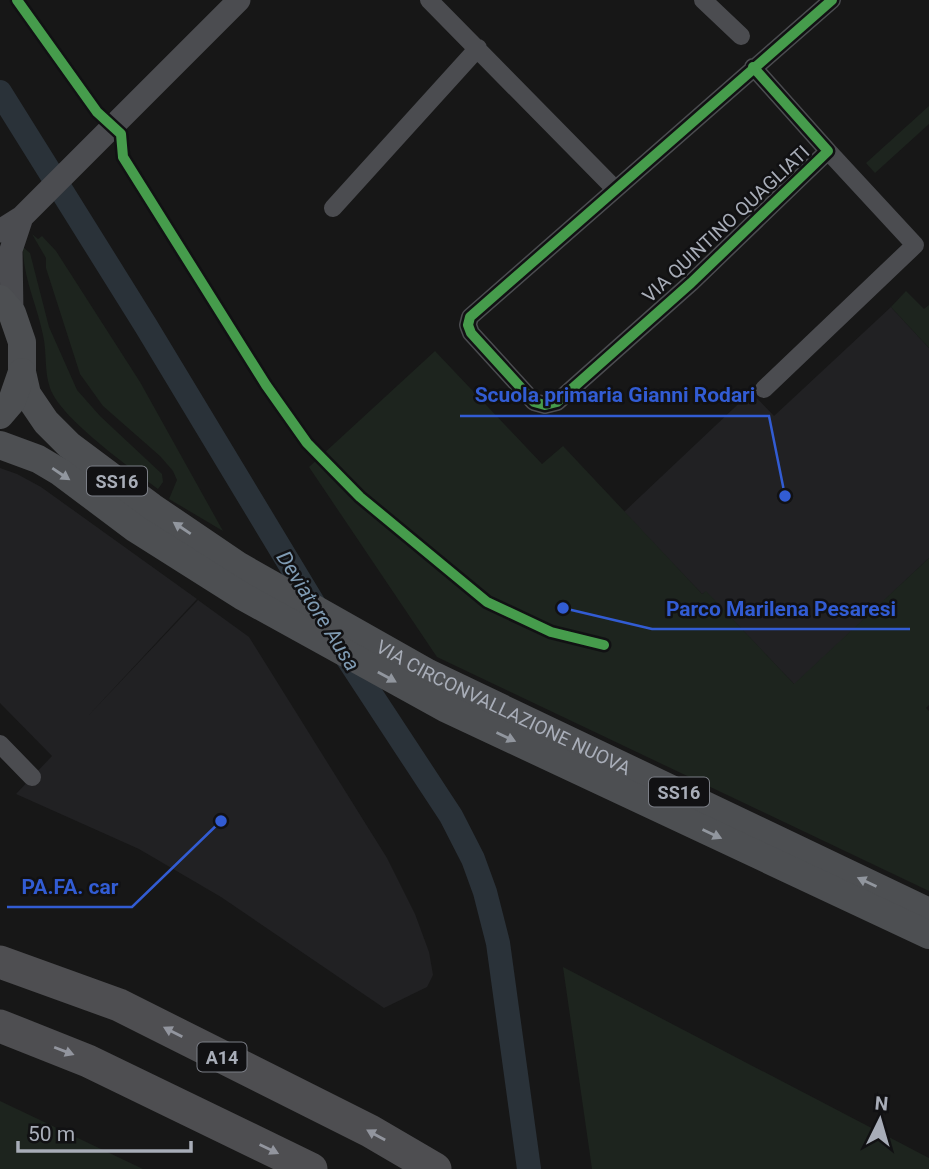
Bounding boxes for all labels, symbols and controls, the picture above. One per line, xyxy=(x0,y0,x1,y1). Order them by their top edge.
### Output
street label: VIA QUINTINO QUAGLIATI xyxy=(638,141,814,307)
callout: Scuola primaria Gianni Rodari xyxy=(460,374,769,416)
text: Scuola primaria Gianni Rodari xyxy=(475,383,755,407)
road number: SS16 xyxy=(87,466,147,495)
one-way arrow xyxy=(52,467,70,481)
one-way arrow xyxy=(172,521,192,534)
water label: Deviatore Ausa xyxy=(272,547,364,675)
callout: Parco Marilena Pesaresi xyxy=(652,587,910,629)
text: Parco Marilena Pesaresi xyxy=(666,597,896,621)
street label: VIA CIRCONVALLAZIONE NUOVA xyxy=(372,635,635,780)
one-way arrow xyxy=(378,670,398,682)
one-way arrow xyxy=(496,732,517,743)
road number: SS16 xyxy=(649,778,709,806)
one-way arrow xyxy=(702,829,723,840)
callout: PA.FA. car xyxy=(7,865,132,907)
text: PA.FA. car xyxy=(22,875,119,899)
one-way arrow xyxy=(857,876,877,888)
one-way arrow xyxy=(163,1027,183,1038)
road number: A14 xyxy=(198,1042,246,1072)
one-way arrow xyxy=(53,1046,74,1057)
north arrow xyxy=(845,1085,915,1155)
text: N xyxy=(874,1092,889,1116)
scale bar xyxy=(18,1110,191,1154)
text: 50 m xyxy=(28,1122,75,1146)
one-way arrow xyxy=(366,1129,386,1141)
one-way arrow xyxy=(259,1143,279,1154)

